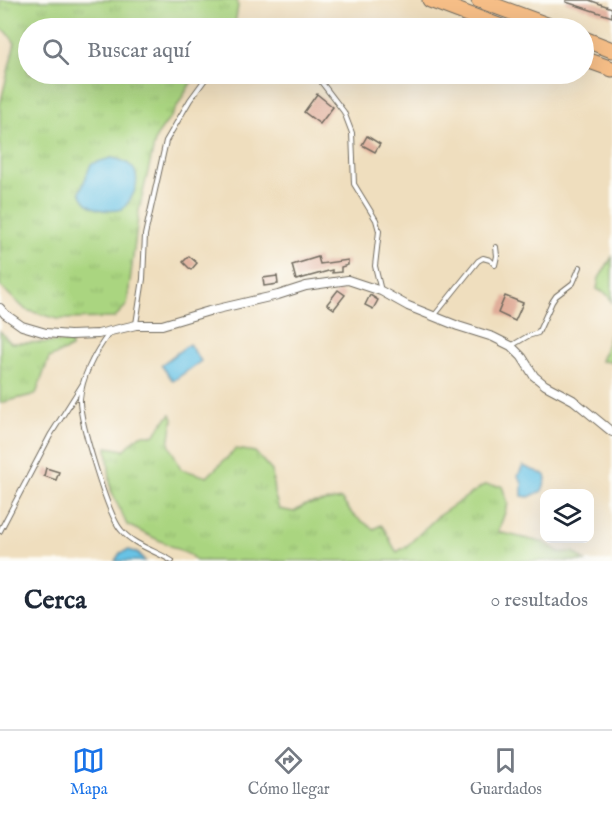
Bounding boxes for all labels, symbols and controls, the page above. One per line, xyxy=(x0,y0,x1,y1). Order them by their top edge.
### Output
search box xyxy=(18,18,594,84)
icon: search xyxy=(39,35,72,68)
text: Buscar aquí xyxy=(87,37,190,65)
map controls xyxy=(540,489,594,543)
button: layers xyxy=(540,489,594,543)
text: Cerca xyxy=(24,584,86,617)
text: 0 resultados xyxy=(490,588,588,613)
tab: Mapa xyxy=(70,744,108,800)
tab: Cómo llegar xyxy=(248,744,330,800)
tab: Guardados xyxy=(470,744,542,800)

